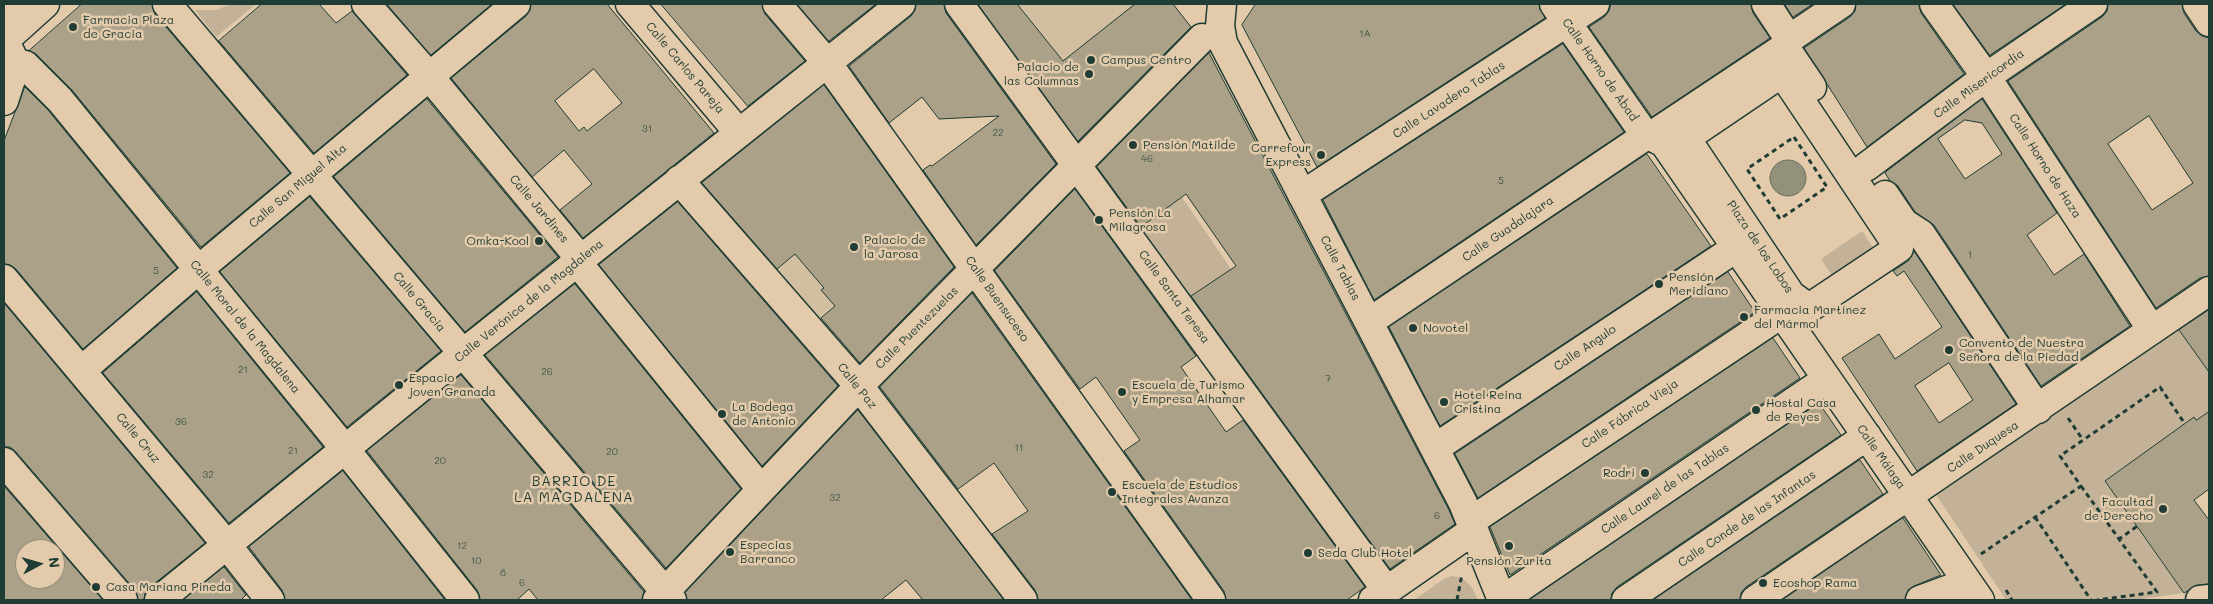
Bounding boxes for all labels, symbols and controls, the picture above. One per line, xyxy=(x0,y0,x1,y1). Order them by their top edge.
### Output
place label: Farmacia Plaza de Gracia xyxy=(83,13,174,41)
street label: Calle Horno de Abad xyxy=(1559,16,1641,124)
street label: Calle Carlos Pareja xyxy=(643,19,727,117)
marker: Farmacia Plaza de Gracia xyxy=(67,21,79,33)
house number: 1A xyxy=(1359,28,1371,40)
street label: Calle Misericordia xyxy=(1931,46,2027,122)
place label: Campus Centro xyxy=(1101,53,1191,67)
marker: Campus Centro xyxy=(1085,54,1097,66)
street label: Calle Lavadero Tablas xyxy=(1390,58,1508,142)
place label: Palacio de las Columnas xyxy=(1004,60,1079,88)
marker: Palacio de las Columnas xyxy=(1083,68,1095,80)
street label: Calle Horno de Haza xyxy=(2006,111,2084,221)
house number: 31 xyxy=(642,123,652,135)
house number: 22 xyxy=(992,127,1004,139)
place label: Pensión Matilde xyxy=(1143,138,1236,152)
marker: Pensión Matilde xyxy=(1127,139,1139,151)
street label: Calle San Miguel Alta xyxy=(246,141,350,231)
place label: Carrefour Express xyxy=(1251,141,1311,169)
marker: Carrefour Express xyxy=(1315,149,1327,161)
house number: 46 xyxy=(1141,153,1153,165)
street label: Calle Jardines xyxy=(506,172,572,246)
house number: 5 xyxy=(1498,175,1504,187)
street label: Calle Guadalajara xyxy=(1460,193,1556,265)
street label: Plaza de los Lobos xyxy=(1724,198,1796,296)
place label: Pensión La Milagrosa xyxy=(1109,206,1171,234)
marker: Pensión La Milagrosa xyxy=(1093,214,1105,226)
place label: Palacio de la Jarosa xyxy=(864,233,926,261)
street label: Calle Tablas xyxy=(1317,233,1363,303)
place label: Omka-Kool xyxy=(466,234,529,248)
marker: Omka-Kool xyxy=(533,235,545,247)
street label: Calle Verónica de la Magdalena xyxy=(452,237,606,365)
marker: Palacio de la Jarosa xyxy=(848,241,860,253)
street label: Calle Santa Teresa xyxy=(1135,248,1213,346)
house number: 1 xyxy=(1968,249,1972,261)
street label: Calle Buensuceso xyxy=(962,253,1032,345)
street label: Calle Moral de la Magdalena xyxy=(187,257,303,397)
house number: 5 xyxy=(153,265,159,277)
street label: Calle Gracia xyxy=(390,269,448,335)
place label: Pensión Meridiano xyxy=(1669,270,1728,298)
marker: Pensión Meridiano xyxy=(1653,278,1665,290)
street label: Calle Puentezuelas xyxy=(873,284,961,372)
place label: Farmacia Martínez del Mármol xyxy=(1754,303,1866,331)
marker: Farmacia Martínez del Mármol xyxy=(1738,311,1750,323)
place label: Novotel xyxy=(1423,321,1468,335)
marker: Novotel xyxy=(1407,322,1419,334)
street label: Calle Angulo xyxy=(1551,322,1619,374)
place label: Convento de Nuestra Señora de la Piedad xyxy=(1959,336,2084,364)
marker: Convento de Nuestra Señora de la Piedad xyxy=(1943,344,1955,356)
street label: Calle Paz xyxy=(834,360,880,412)
house number: 21 xyxy=(238,364,248,376)
house number: 26 xyxy=(541,366,553,378)
place label: Espacio joven Granada xyxy=(409,371,496,399)
house number: 7 xyxy=(1325,373,1331,385)
street label: Calle Fábrica Vieja xyxy=(1579,376,1681,452)
place label: Escuela de Turismo y Empresa Alhamar xyxy=(1132,378,1245,406)
marker: Espacio joven Granada xyxy=(393,379,405,391)
marker: Escuela de Turismo y Empresa Alhamar xyxy=(1116,386,1128,398)
place label: Hotel Reina Cristina xyxy=(1454,388,1522,416)
marker: Hotel Reina Cristina xyxy=(1438,396,1450,408)
place label: Hostal Casa de Reyes xyxy=(1766,396,1836,424)
place label: La Bodega de Antonio xyxy=(732,400,796,428)
marker: Hostal Casa de Reyes xyxy=(1750,404,1762,416)
marker: La Bodega de Antonio xyxy=(716,408,728,420)
street label: Calle Cruz xyxy=(113,410,163,466)
house number: 36 xyxy=(175,416,187,428)
street label: Calle Duquesa xyxy=(1945,418,2021,476)
street label: Calle Málaga xyxy=(1854,422,1908,492)
street label: Calle Laurel de las Tablas xyxy=(1598,441,1732,537)
house number: 11 xyxy=(1015,442,1023,454)
house number: 21 xyxy=(288,445,298,457)
house number: 20 xyxy=(606,446,618,458)
house number: 20 xyxy=(434,455,446,467)
place label: Rodri xyxy=(1603,466,1635,480)
marker: Rodri xyxy=(1639,467,1651,479)
street label: Calle Conde de las Infantas xyxy=(1675,467,1819,571)
house number: 32 xyxy=(202,469,214,481)
district label: BARRIO DE LA MAGDALENA xyxy=(513,474,635,507)
place label: Escuela de Estudios Integrales Avanza xyxy=(1122,478,1238,506)
marker: Escuela de Estudios Integrales Avanza xyxy=(1106,486,1118,498)
house number: 32 xyxy=(829,492,841,504)
place label: Facultad de Derecho xyxy=(2084,495,2153,523)
marker: Facultad de Derecho xyxy=(2157,503,2169,515)
house number: 6 xyxy=(1434,510,1440,522)
place label: Especias Barranco xyxy=(740,538,795,566)
north arrow xyxy=(15,539,65,589)
house number: 12 xyxy=(457,540,467,552)
marker: Pensión Zurita xyxy=(1503,540,1515,552)
marker: Especias Barranco xyxy=(724,546,736,558)
place label: Seda Club Hotel xyxy=(1318,546,1412,560)
marker: Seda Club Hotel xyxy=(1302,547,1314,559)
place label: Pensión Zurita xyxy=(1466,554,1552,568)
house number: 10 xyxy=(471,555,481,567)
text: N xyxy=(44,556,64,569)
house number: 8 xyxy=(500,567,506,579)
place label: Ecoshop Rama xyxy=(1773,576,1857,590)
house number: 6 xyxy=(519,577,525,589)
marker: Ecoshop Rama xyxy=(1757,577,1769,589)
place label: Casa Mariana Pineda xyxy=(106,580,232,594)
marker: Casa Mariana Pineda xyxy=(90,581,102,593)

